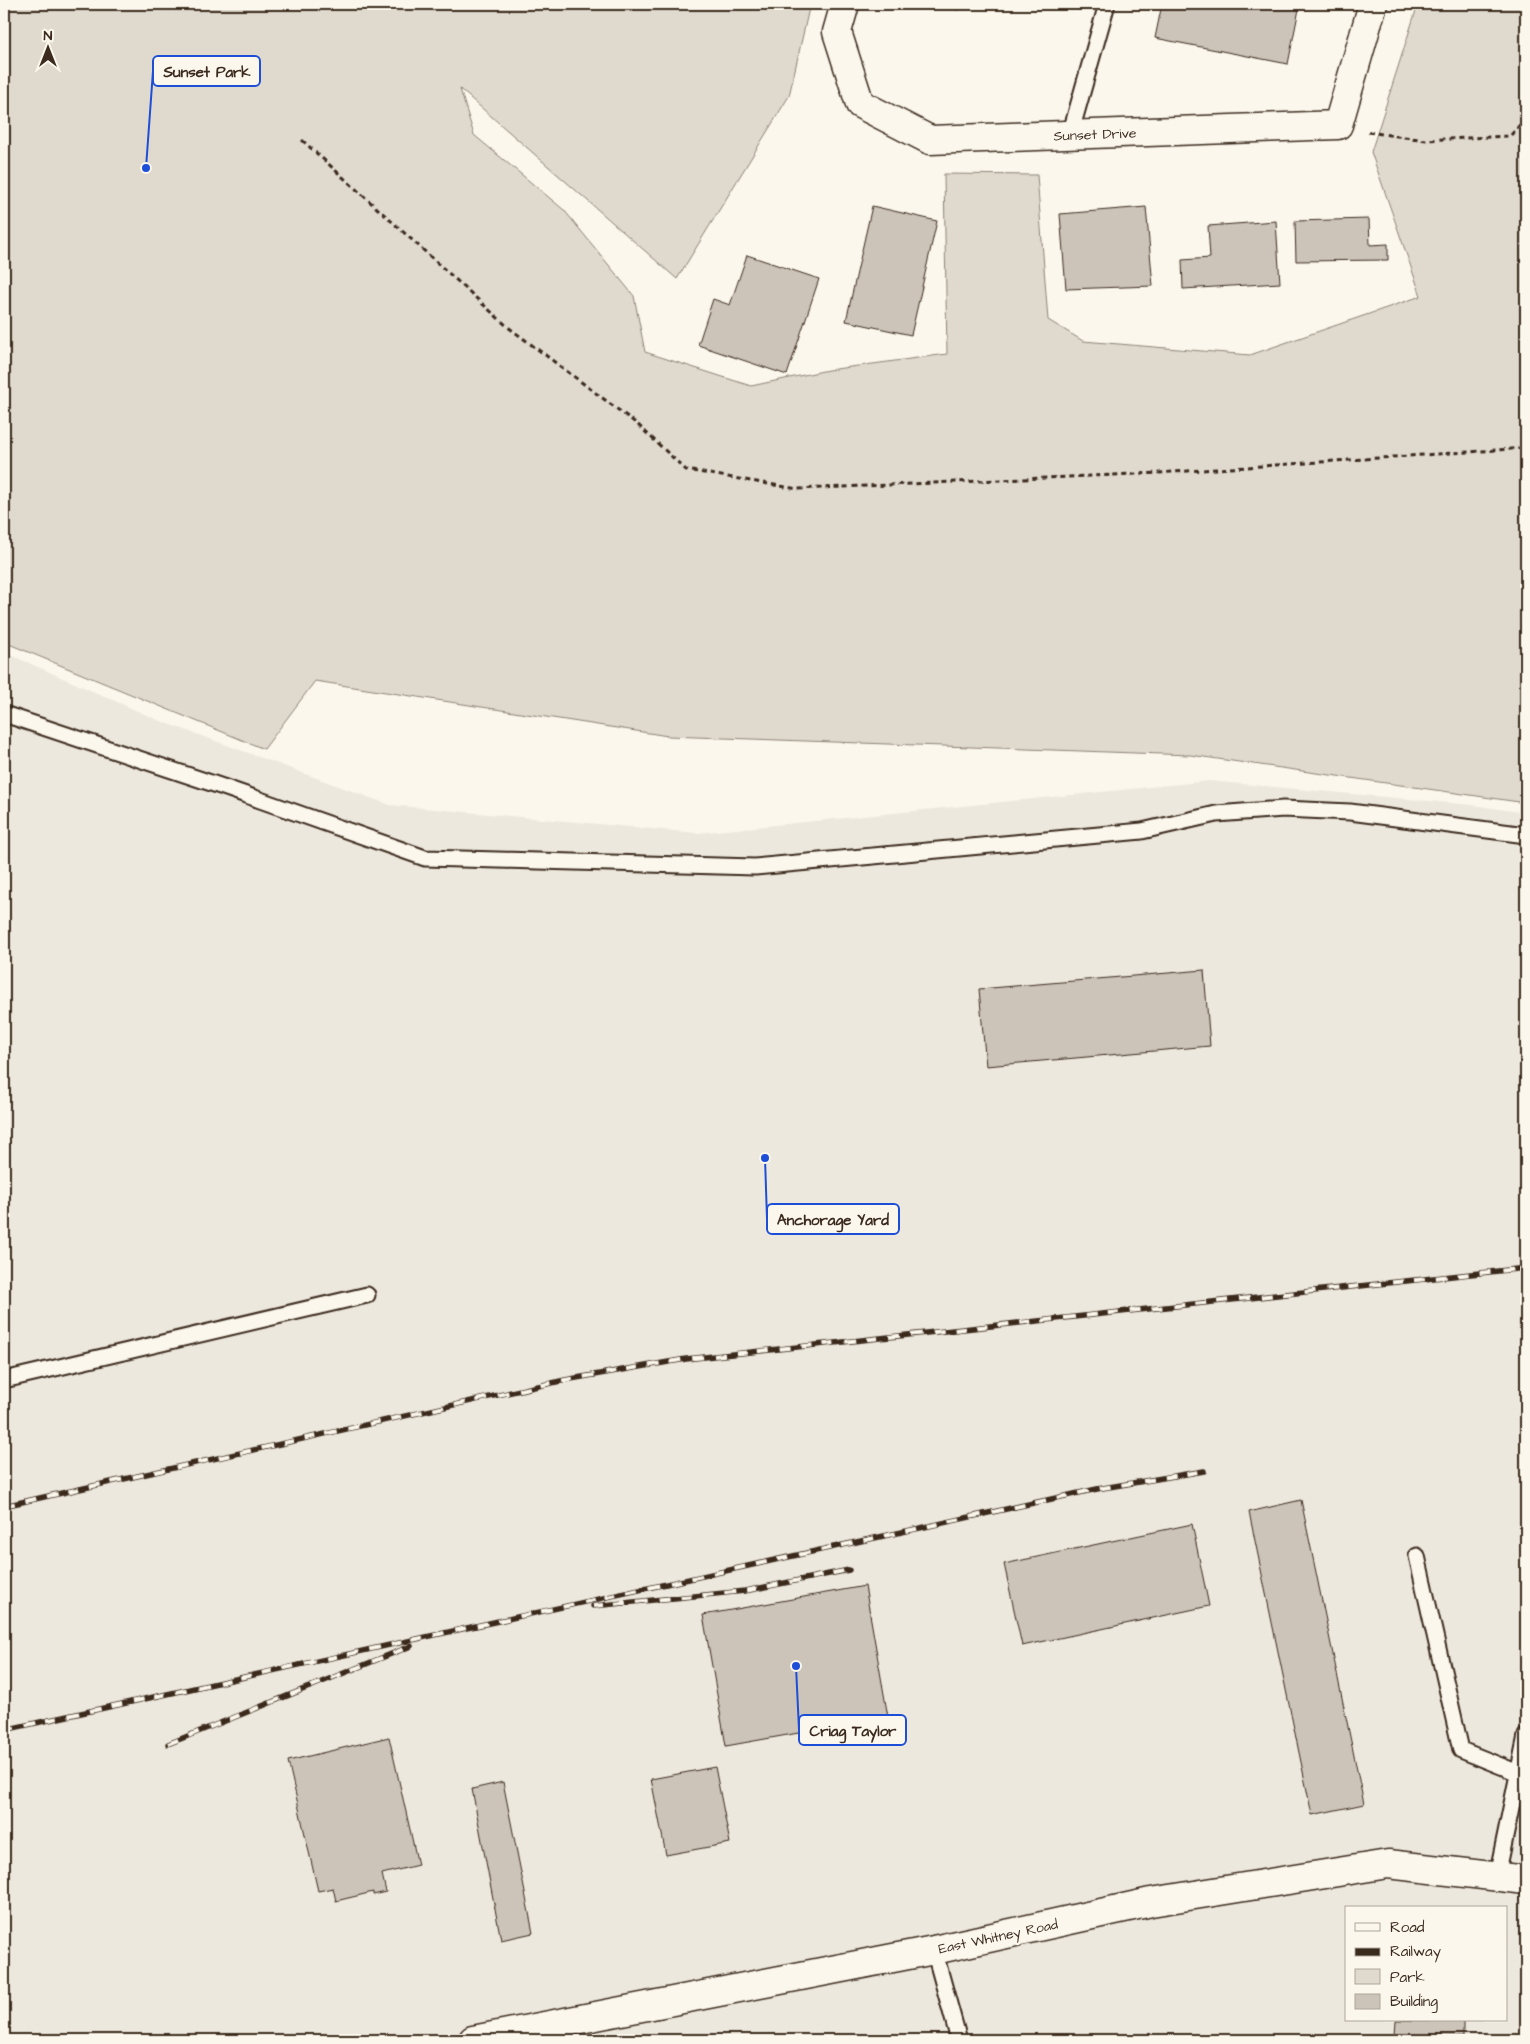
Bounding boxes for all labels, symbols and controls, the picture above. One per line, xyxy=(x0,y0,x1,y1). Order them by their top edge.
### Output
north arrow xyxy=(22,22,72,72)
text: N xyxy=(44,26,53,46)
callout: Sunset Park xyxy=(153,56,260,86)
text: Sunset Park xyxy=(162,62,251,83)
street label: Sunset Drive xyxy=(1053,124,1137,146)
callout: Anchorage Yard xyxy=(767,1204,899,1234)
text: Anchorage Yard xyxy=(777,1210,889,1233)
callout: Criag Taylor xyxy=(799,1715,906,1745)
text: Criag Taylor xyxy=(810,1721,897,1744)
legend xyxy=(1345,1906,1508,2022)
street label: East Whitney Road xyxy=(937,1915,1060,1959)
text: Road xyxy=(1390,1917,1425,1938)
text: Railway xyxy=(1390,1941,1441,1963)
text: Park xyxy=(1390,1967,1425,1988)
text: Building xyxy=(1390,1991,1438,2013)

